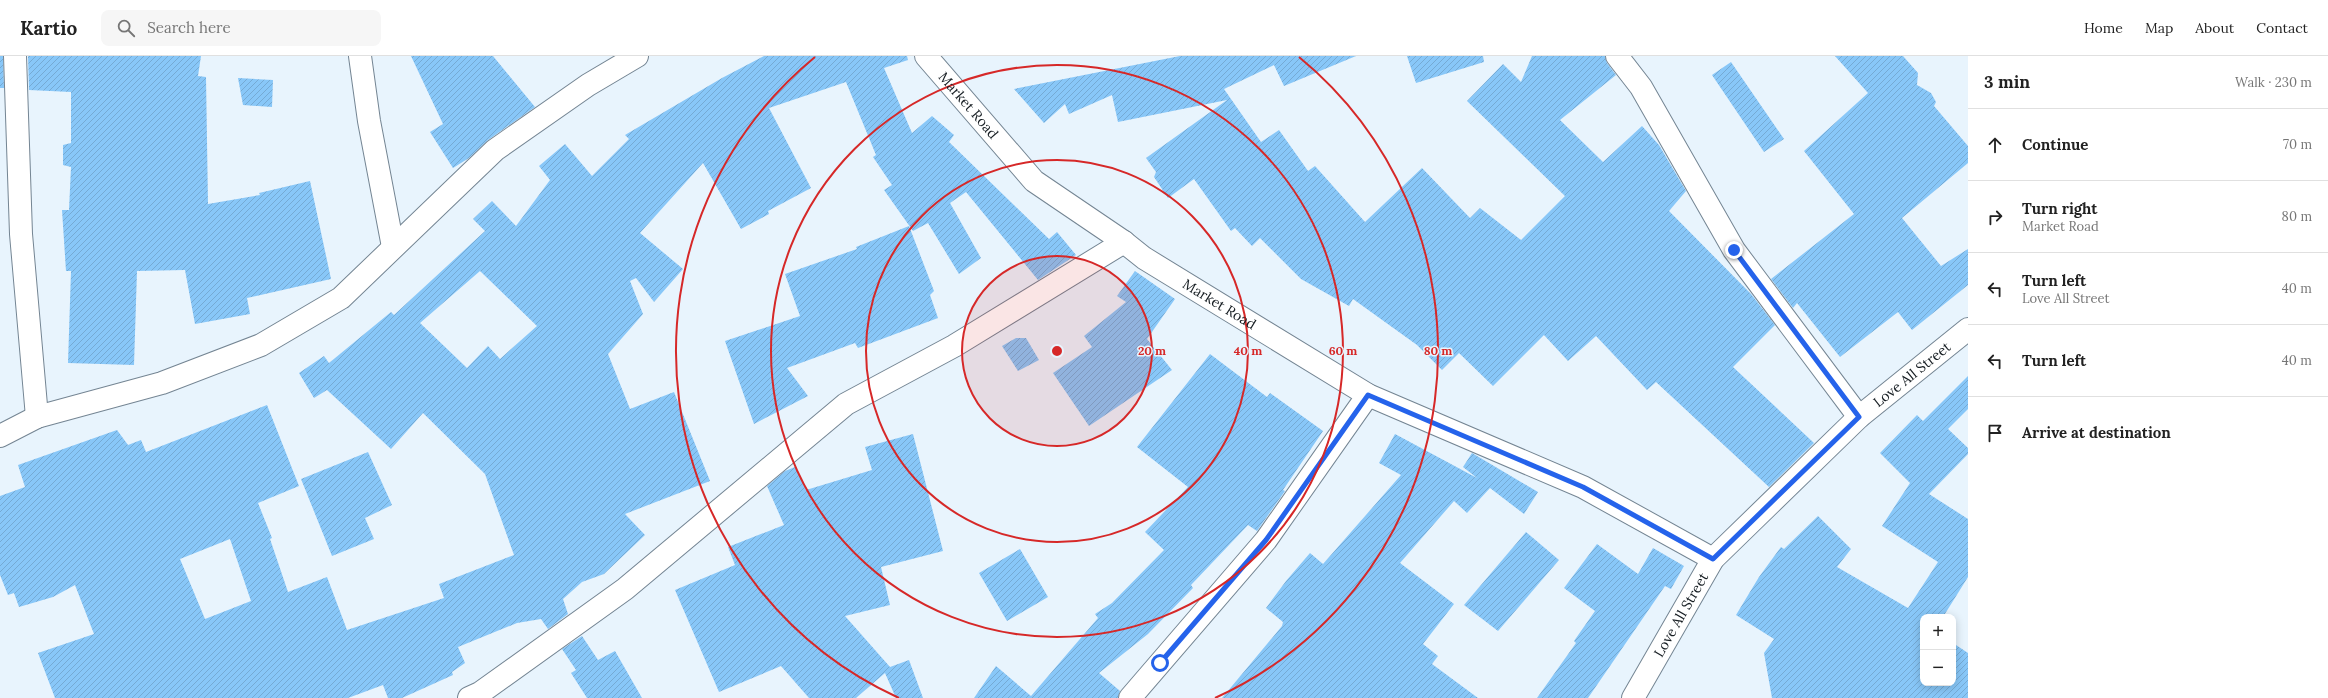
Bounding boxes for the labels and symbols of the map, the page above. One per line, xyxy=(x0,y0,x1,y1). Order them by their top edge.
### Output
street label: Market Road xyxy=(935,68,1002,142)
route end xyxy=(1725,241,1743,259)
street label: Market Road xyxy=(1180,275,1259,333)
street label: Love All Street xyxy=(1870,337,1955,411)
text: 20 m xyxy=(1138,343,1166,358)
text: 40 m xyxy=(1234,343,1262,358)
text: 60 m xyxy=(1329,343,1357,358)
text: 80 m xyxy=(1424,343,1452,358)
centre of rings xyxy=(1050,344,1064,358)
street label: Love All Street xyxy=(1650,569,1712,660)
route start xyxy=(1151,654,1169,672)

